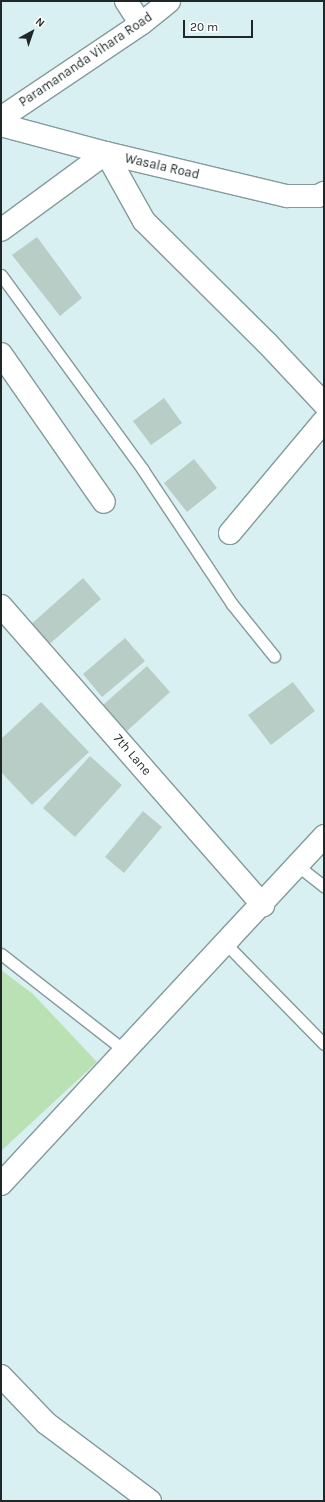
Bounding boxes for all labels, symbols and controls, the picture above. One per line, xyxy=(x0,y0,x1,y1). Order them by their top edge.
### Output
street label: Paramananda Vihara Road xyxy=(16,10,156,110)
north arrow xyxy=(12,12,52,52)
scale bar xyxy=(185,12,255,38)
text: N xyxy=(33,15,47,30)
text: 20 m xyxy=(190,20,218,34)
street label: Wasala Road xyxy=(123,151,201,183)
street label: 7th Lane xyxy=(110,731,154,779)

